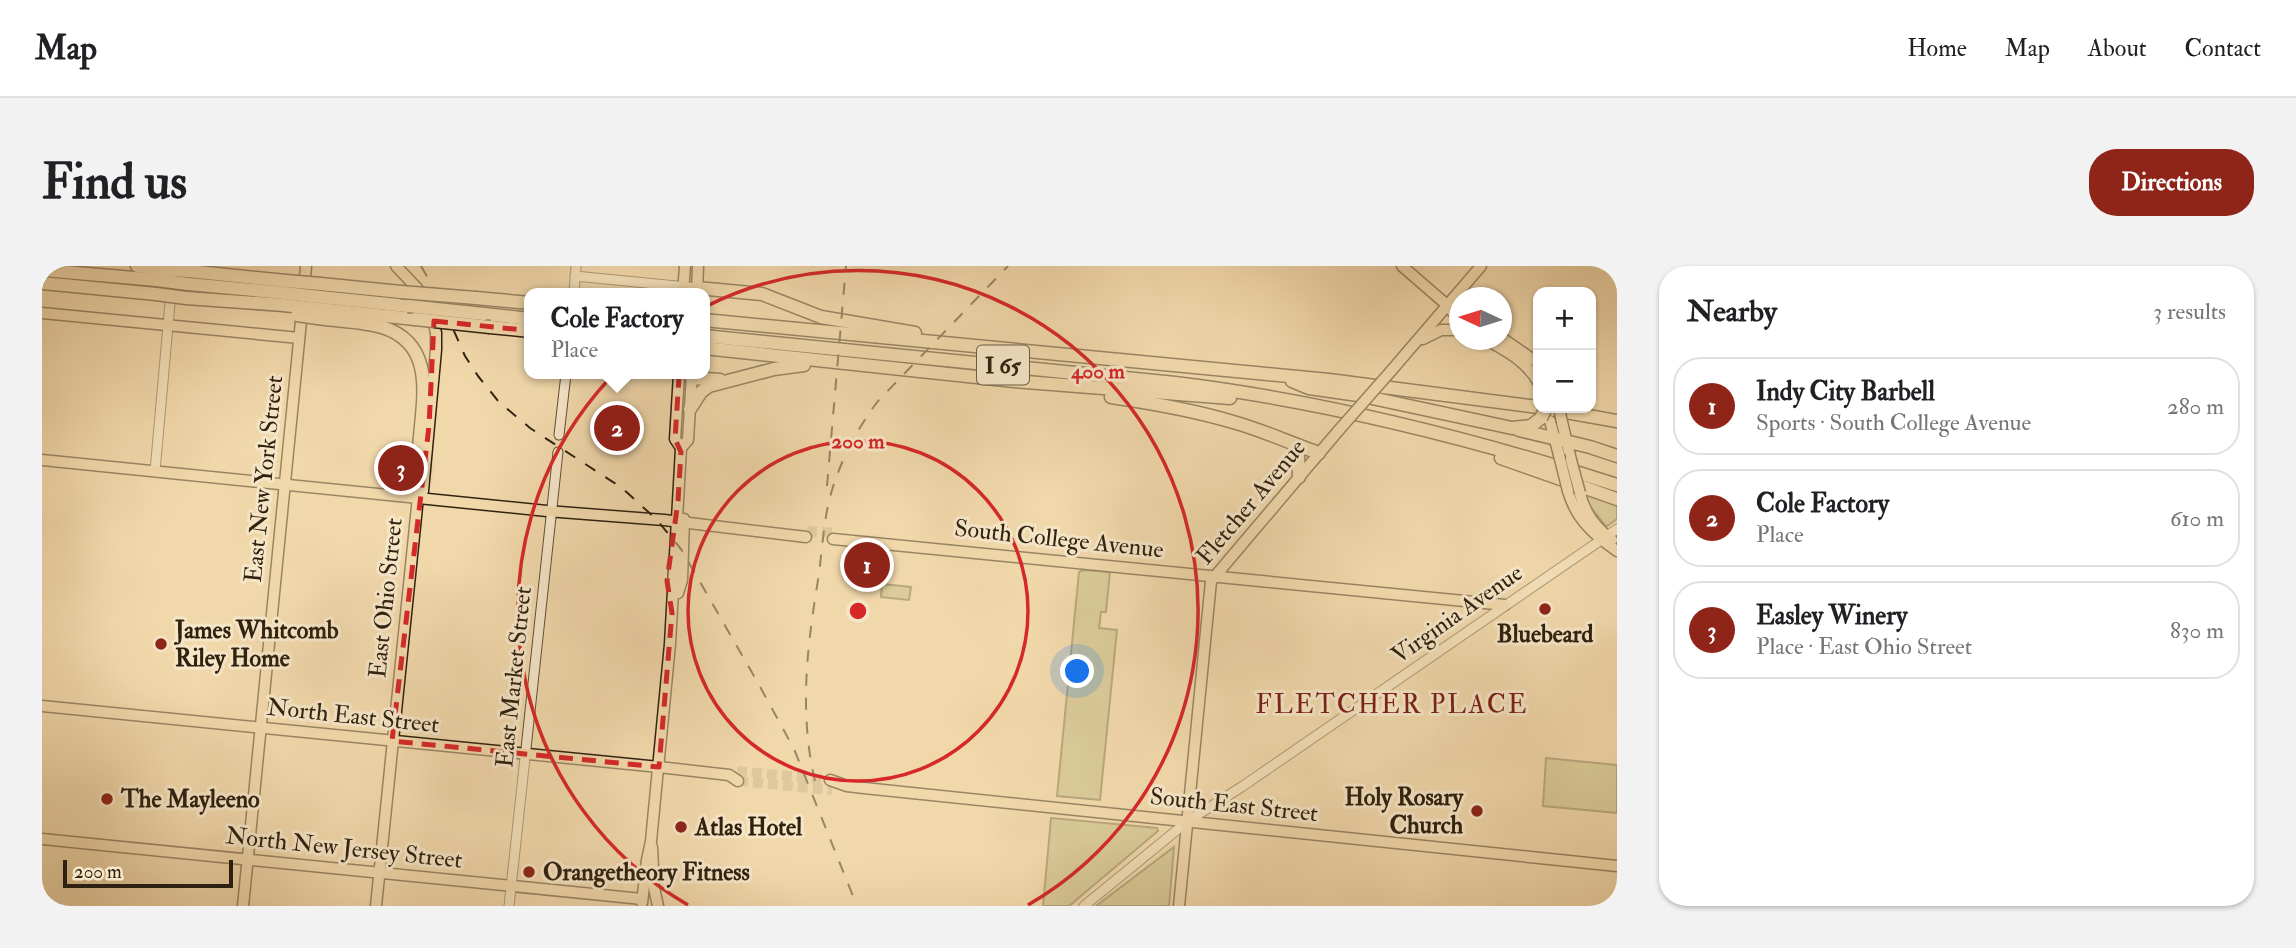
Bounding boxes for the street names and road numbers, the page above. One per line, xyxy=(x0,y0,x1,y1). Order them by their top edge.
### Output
road number: I 65 xyxy=(977,346,1029,384)
street label: East New York Street xyxy=(238,374,290,584)
street label: Fletcher Avenue xyxy=(1189,433,1313,571)
street label: South College Avenue xyxy=(953,513,1165,565)
street label: East Ohio Street xyxy=(362,516,410,680)
street label: Virginia Avenue xyxy=(1385,557,1529,671)
street label: East Market Street xyxy=(489,585,539,769)
street label: North East Street xyxy=(265,692,441,740)
street label: South East Street xyxy=(1148,781,1320,829)
street label: North New Jersey Street xyxy=(224,820,464,876)

